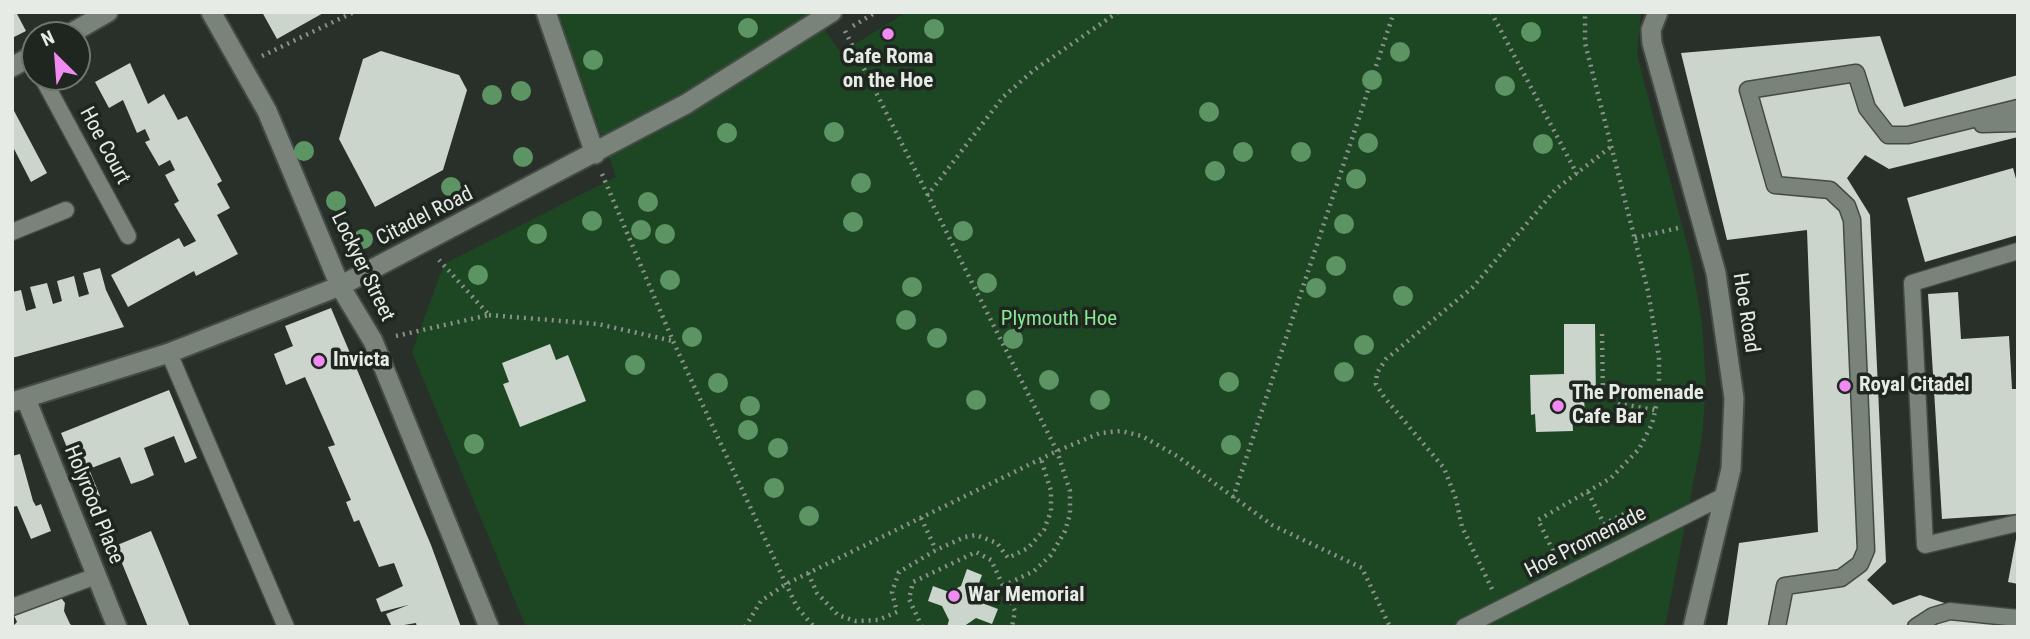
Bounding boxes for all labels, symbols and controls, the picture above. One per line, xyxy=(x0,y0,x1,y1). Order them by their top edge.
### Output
north arrow xyxy=(21,21,91,91)
text: N xyxy=(38,25,58,51)
marker: Cafe Roma on the Hoe xyxy=(880,26,896,42)
place label: Cafe Roma on the Hoe xyxy=(843,45,933,95)
street label: Hoe Court xyxy=(73,103,135,189)
street label: Citadel Road xyxy=(372,182,478,252)
street label: Lockyer Street xyxy=(325,208,399,326)
street label: Hoe Road xyxy=(1726,271,1764,355)
park label: Plymouth Hoe xyxy=(1001,307,1117,333)
place label: Invicta xyxy=(333,348,390,374)
marker: Invicta xyxy=(311,353,327,369)
place label: Royal Citadel xyxy=(1859,373,1969,399)
marker: Royal Citadel xyxy=(1837,378,1853,394)
place label: The Promenade Cafe Bar xyxy=(1572,381,1704,431)
marker: The Promenade Cafe Bar xyxy=(1550,398,1566,414)
street label: Holyrood Place xyxy=(58,442,128,568)
street label: Hoe Promenade xyxy=(1521,502,1651,584)
place label: War Memorial xyxy=(968,583,1085,609)
marker: War Memorial xyxy=(946,588,962,604)

